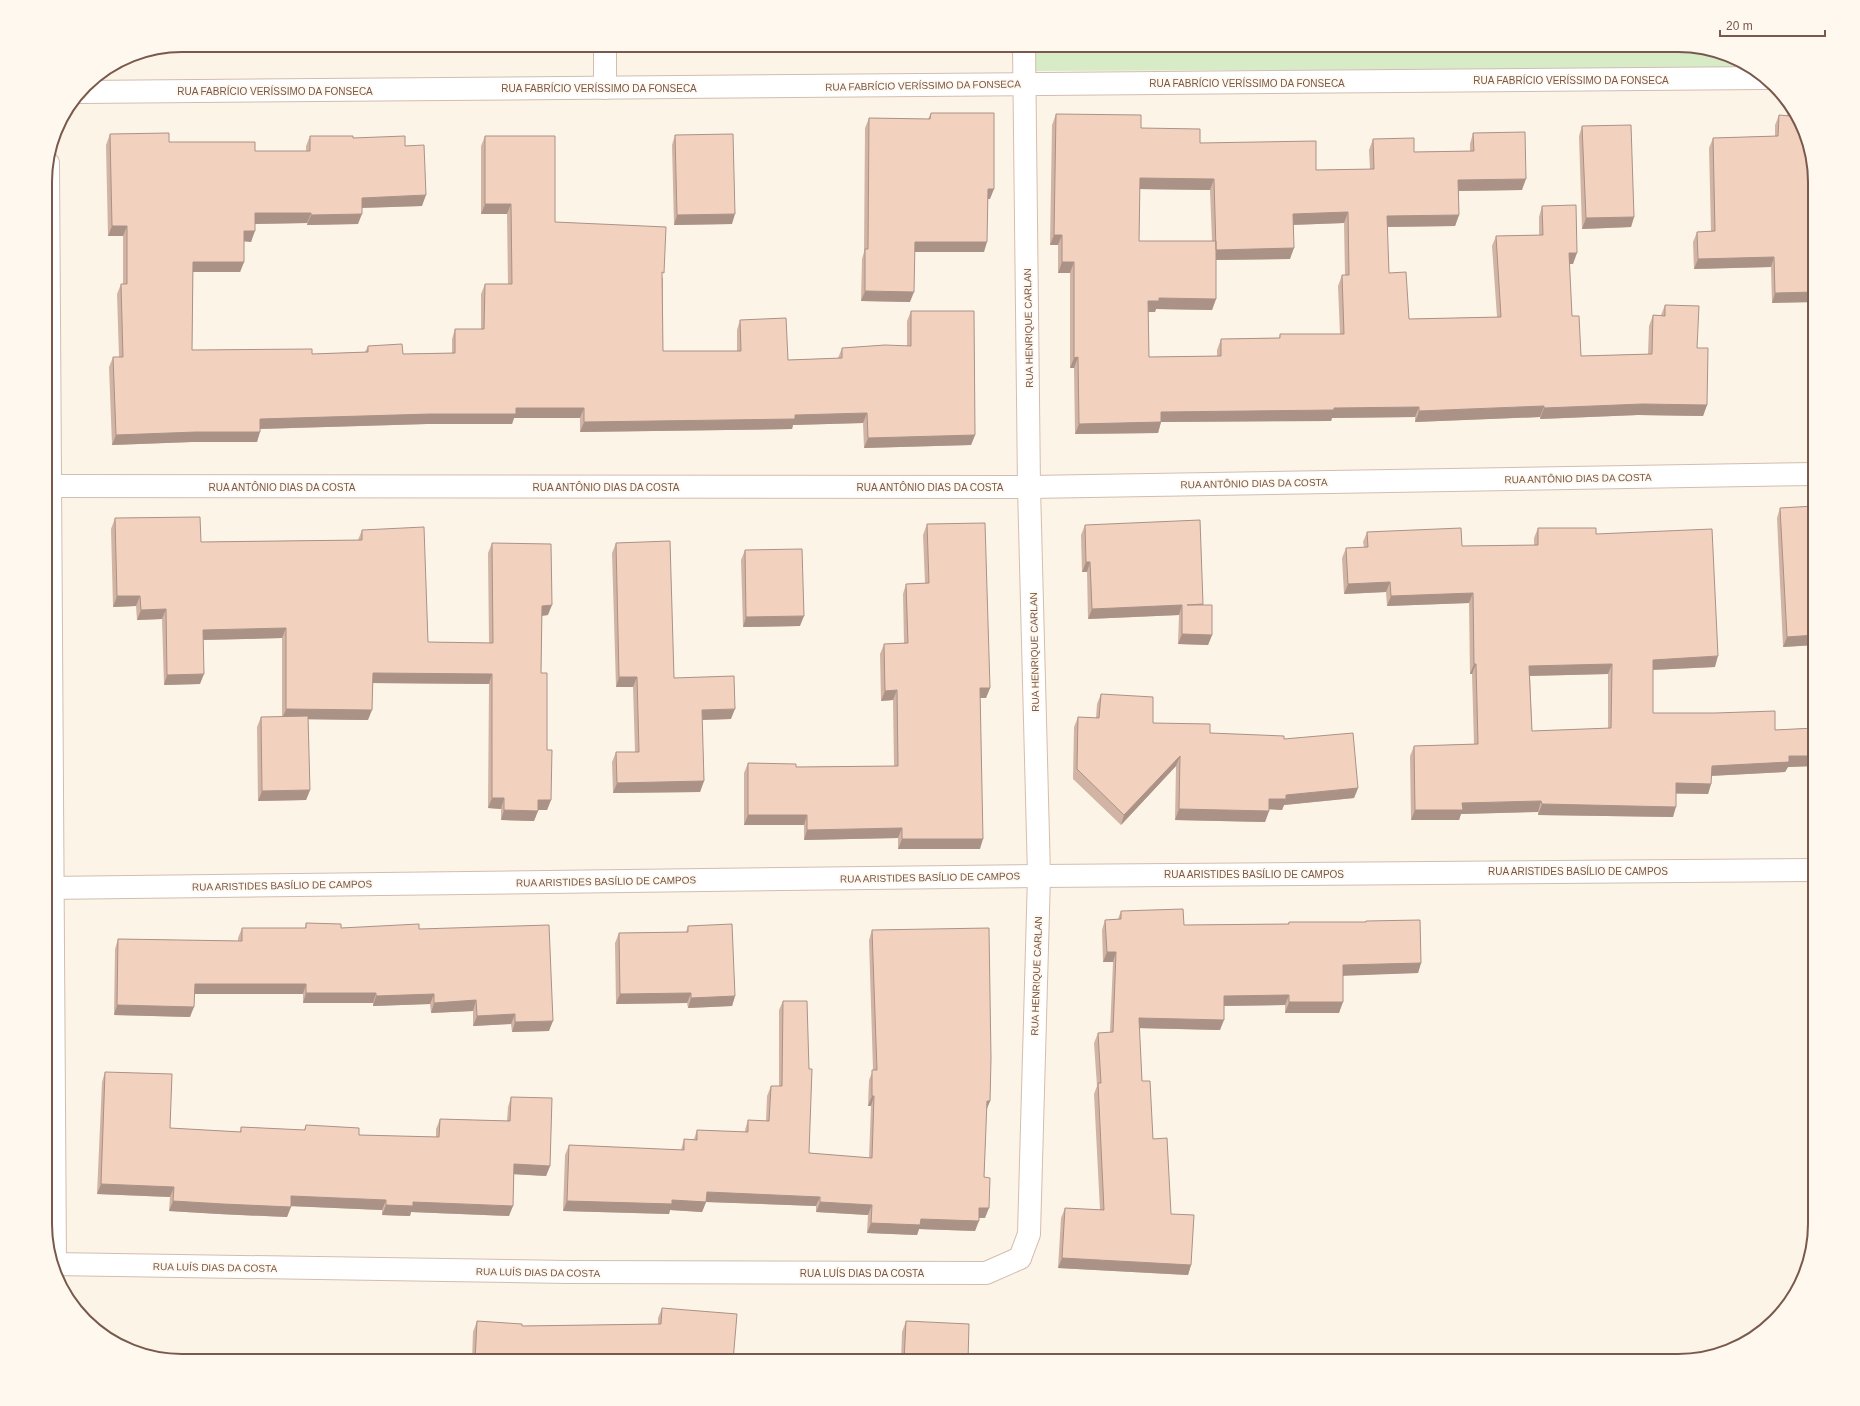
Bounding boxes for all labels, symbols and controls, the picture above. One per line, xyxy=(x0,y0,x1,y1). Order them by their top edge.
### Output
scale bar xyxy=(1720,12,1825,38)
text: 20 m xyxy=(1726,19,1753,33)
street label: RUA FABRÍCIO VERÍSSIMO DA FONSECA xyxy=(1473,74,1669,86)
street label: RUA FABRÍCIO VERÍSSIMO DA FONSECA xyxy=(825,77,1021,93)
street label: RUA FABRÍCIO VERÍSSIMO DA FONSECA xyxy=(1149,77,1345,89)
street label: RUA FABRÍCIO VERÍSSIMO DA FONSECA xyxy=(501,82,697,94)
street label: RUA FABRÍCIO VERÍSSIMO DA FONSECA xyxy=(177,85,373,97)
street label: RUA HENRIQUE CARLAN xyxy=(1022,268,1035,388)
street label: RUA ANTÔNIO DIAS DA COSTA xyxy=(1504,471,1652,485)
street label: RUA ANTÔNIO DIAS DA COSTA xyxy=(1180,476,1328,490)
street label: RUA ANTÔNIO DIAS DA COSTA xyxy=(208,481,356,493)
street label: RUA ANTÔNIO DIAS DA COSTA xyxy=(532,481,680,493)
street label: RUA ANTÔNIO DIAS DA COSTA xyxy=(856,481,1004,493)
street label: RUA HENRIQUE CARLAN xyxy=(1028,592,1041,712)
street label: RUA ARISTIDES BASÍLIO DE CAMPOS xyxy=(1488,865,1668,877)
street label: RUA ARISTIDES BASÍLIO DE CAMPOS xyxy=(1164,868,1344,880)
street label: RUA ARISTIDES BASÍLIO DE CAMPOS xyxy=(840,869,1020,885)
street label: RUA ARISTIDES BASÍLIO DE CAMPOS xyxy=(516,873,696,889)
street label: RUA ARISTIDES BASÍLIO DE CAMPOS xyxy=(192,877,372,893)
street label: RUA HENRIQUE CARLAN xyxy=(1029,916,1044,1036)
street label: RUA LUÍS DIAS DA COSTA xyxy=(153,1260,278,1274)
street label: RUA LUÍS DIAS DA COSTA xyxy=(476,1265,601,1279)
street label: RUA LUÍS DIAS DA COSTA xyxy=(800,1267,924,1279)

